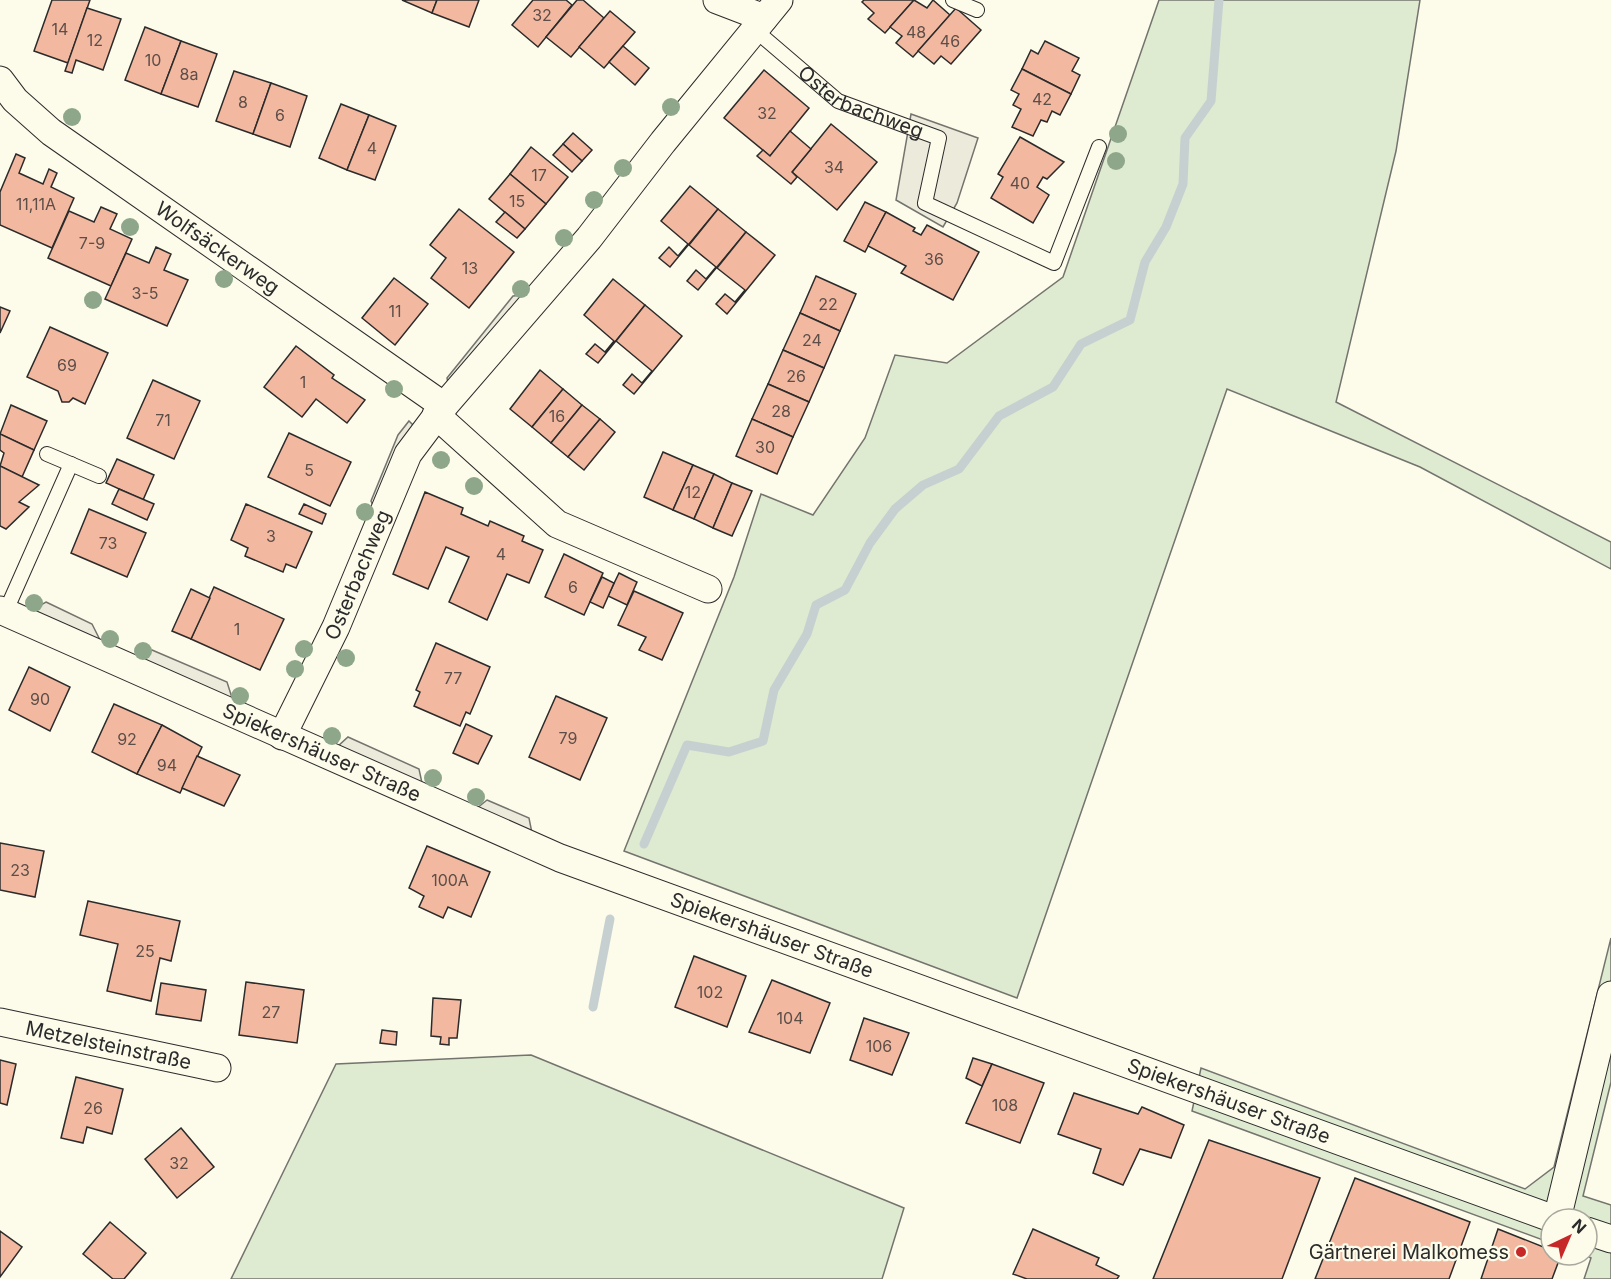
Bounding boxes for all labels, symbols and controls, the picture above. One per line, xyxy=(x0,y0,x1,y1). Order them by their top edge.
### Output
house number: 32 xyxy=(532,5,552,25)
house number: 14 xyxy=(52,19,68,39)
house number: 48 xyxy=(906,22,926,42)
house number: 12 xyxy=(87,30,103,50)
house number: 46 xyxy=(940,31,960,51)
house number: 10 xyxy=(145,50,161,70)
street label: Osterbachweg xyxy=(793,60,927,143)
house number: 8a xyxy=(180,64,198,84)
house number: 42 xyxy=(1032,89,1052,109)
house number: 8 xyxy=(238,92,248,112)
house number: 32 xyxy=(757,103,777,123)
house number: 6 xyxy=(275,105,285,125)
house number: 4 xyxy=(367,138,377,158)
house number: 34 xyxy=(824,157,844,177)
house number: 17 xyxy=(531,165,547,185)
house number: 40 xyxy=(1010,173,1030,193)
house number: 15 xyxy=(509,191,525,211)
house number: 11,11A xyxy=(16,194,56,214)
street label: Wolfsäckerweg xyxy=(151,197,284,299)
house number: 7-9 xyxy=(79,233,105,253)
house number: 36 xyxy=(924,249,944,269)
house number: 13 xyxy=(462,258,478,278)
house number: 3-5 xyxy=(132,283,158,303)
house number: 22 xyxy=(818,294,838,314)
house number: 11 xyxy=(388,301,402,321)
house number: 24 xyxy=(802,330,822,350)
house number: 69 xyxy=(57,355,77,375)
house number: 26 xyxy=(786,366,806,386)
house number: 1 xyxy=(300,372,306,392)
house number: 28 xyxy=(771,401,791,421)
house number: 16 xyxy=(549,406,565,426)
house number: 71 xyxy=(155,410,171,430)
house number: 30 xyxy=(755,437,775,457)
house number: 5 xyxy=(304,460,314,480)
house number: 12 xyxy=(685,482,701,502)
street label: Osterbachweg xyxy=(319,506,395,644)
house number: 3 xyxy=(266,526,276,546)
house number: 73 xyxy=(99,533,117,553)
house number: 4 xyxy=(496,544,506,564)
house number: 6 xyxy=(568,577,578,597)
house number: 1 xyxy=(234,619,240,639)
house number: 77 xyxy=(444,668,462,688)
house number: 90 xyxy=(30,689,50,709)
street label: Spiekershäuser Straße xyxy=(219,698,425,807)
house number: 79 xyxy=(559,728,577,748)
house number: 92 xyxy=(117,729,137,749)
house number: 94 xyxy=(157,755,177,775)
house number: 23 xyxy=(10,860,30,880)
house number: 100A xyxy=(431,870,469,890)
street label: Spiekershäuser Straße xyxy=(667,887,877,983)
house number: 25 xyxy=(135,941,155,961)
house number: 102 xyxy=(697,982,723,1002)
house number: 27 xyxy=(262,1002,280,1022)
house number: 104 xyxy=(777,1008,803,1028)
street label: Metzelsteinstraße xyxy=(24,1016,194,1074)
house number: 106 xyxy=(866,1036,892,1056)
street label: Spiekershäuser Straße xyxy=(1124,1053,1334,1149)
house number: 108 xyxy=(992,1095,1018,1115)
house number: 26 xyxy=(83,1098,103,1118)
house number: 32 xyxy=(169,1153,189,1173)
north arrow xyxy=(1539,1207,1599,1267)
text: N xyxy=(1568,1215,1591,1238)
place label: Gärtnerei Malkomess xyxy=(1309,1240,1509,1264)
marker: Gärtnerei Malkomess xyxy=(1514,1245,1528,1259)

